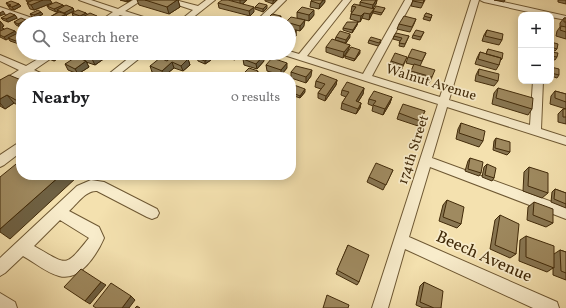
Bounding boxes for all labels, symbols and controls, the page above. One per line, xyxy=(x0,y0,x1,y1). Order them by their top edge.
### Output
map controls xyxy=(518,12,554,84)
button: + xyxy=(518,12,554,48)
search box xyxy=(16,16,296,60)
icon: search xyxy=(30,27,52,49)
text: Search here xyxy=(62,28,139,49)
button: − xyxy=(518,48,554,84)
street label: Walnut Avenue xyxy=(383,60,479,106)
text: Nearby xyxy=(32,87,90,110)
text: 0 results xyxy=(231,89,280,107)
street label: 174th Street xyxy=(394,113,434,187)
street label: Beech Avenue xyxy=(432,226,536,288)

